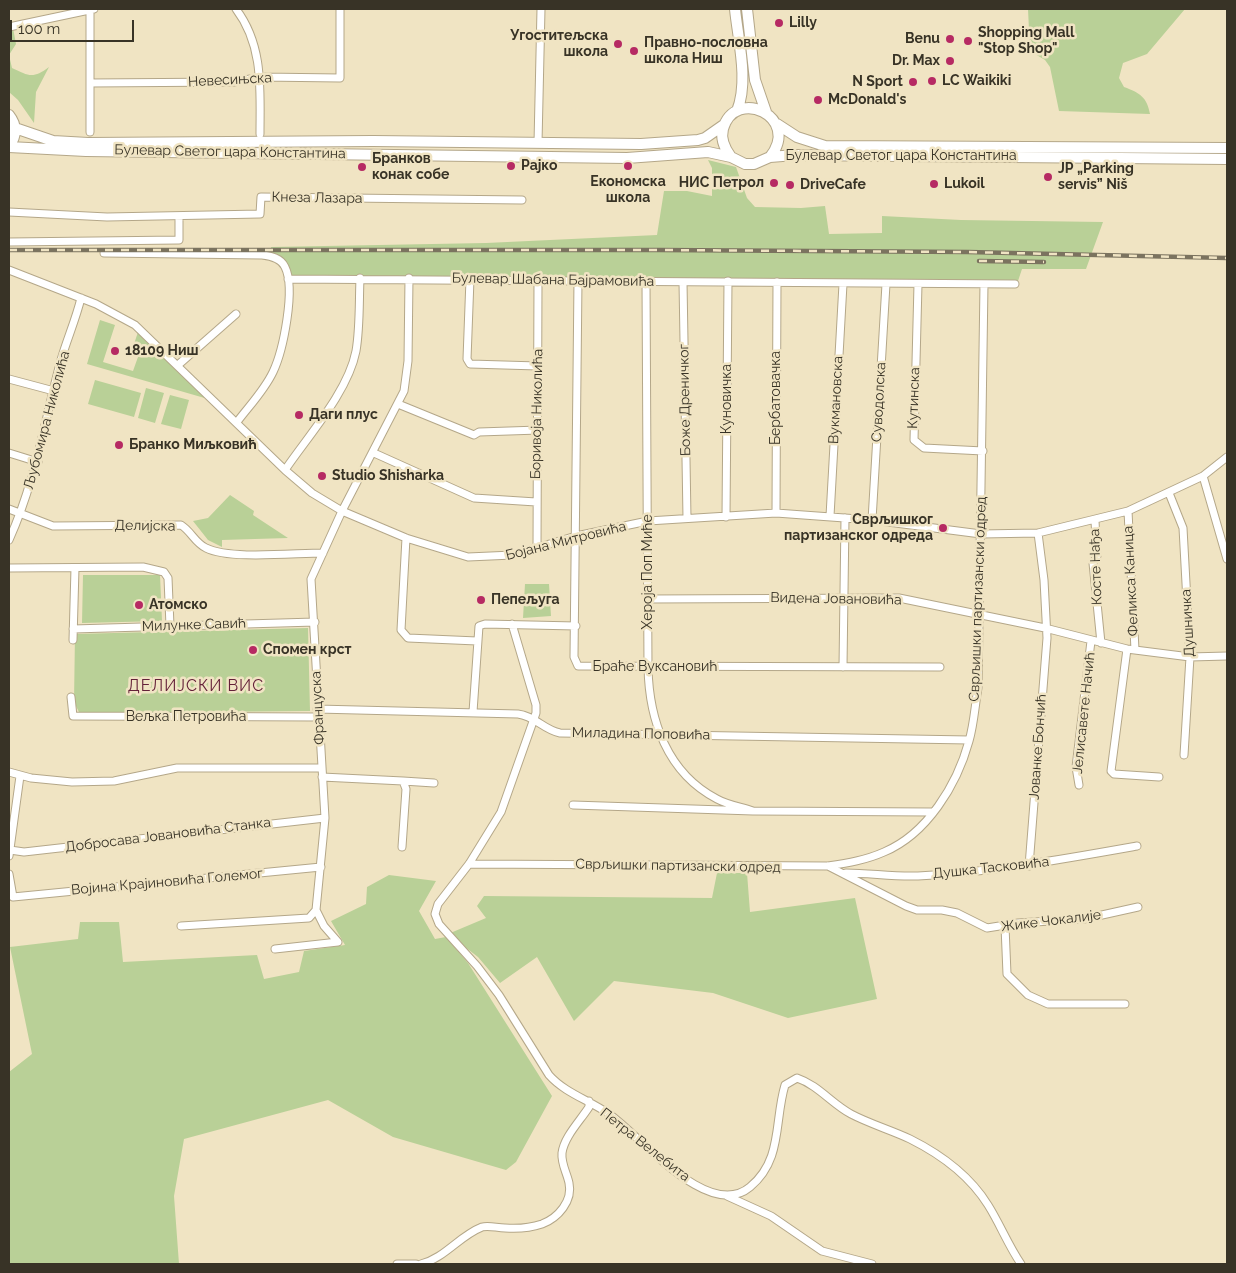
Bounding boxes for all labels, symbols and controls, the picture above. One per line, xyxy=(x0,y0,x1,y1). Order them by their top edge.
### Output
scale bar xyxy=(12,10,136,42)
place label: Lilly xyxy=(789,15,817,31)
marker: Lilly xyxy=(773,17,785,29)
text: 100 m xyxy=(18,20,60,38)
place label: Shopping Mall "Stop Shop" xyxy=(978,25,1074,58)
place label: Угоститељска школа xyxy=(510,28,608,60)
place label: Benu xyxy=(905,31,940,47)
marker: Benu xyxy=(944,33,956,45)
place label: Правно-пословна школа Ниш xyxy=(644,35,768,68)
marker: Shopping Mall "Stop Shop" xyxy=(962,35,974,47)
marker: Угоститељска школа xyxy=(612,38,624,50)
marker: Правно-пословна школа Ниш xyxy=(628,45,640,57)
place label: Dr. Max xyxy=(892,53,940,69)
marker: Dr. Max xyxy=(944,55,956,67)
street label: Невесињска xyxy=(188,69,272,91)
place label: LC Waikiki xyxy=(942,73,1011,89)
place label: N Sport xyxy=(852,74,903,90)
marker: LC Waikiki xyxy=(926,75,938,87)
marker: N Sport xyxy=(907,76,919,88)
place label: McDonald's xyxy=(828,92,906,108)
marker: McDonald's xyxy=(812,94,824,106)
street label: Булевар Светог цара Константина xyxy=(114,142,346,162)
street label: Булевар Светог цара Константина xyxy=(785,148,1017,164)
place label: Бранков конак собе xyxy=(372,151,449,184)
place label: Рајко xyxy=(521,158,557,174)
marker: Рајко xyxy=(505,160,517,172)
marker: Економска школа xyxy=(622,160,634,172)
marker: Бранков конак собе xyxy=(356,161,368,173)
place label: JP „Parking servis” Niš xyxy=(1058,161,1134,193)
marker: JP „Parking servis” Niš xyxy=(1042,171,1054,183)
place label: Економска школа xyxy=(590,174,666,206)
place label: НИС Петрол xyxy=(679,175,764,191)
place label: Lukoil xyxy=(944,176,985,192)
marker: НИС Петрол xyxy=(768,177,780,189)
place label: DriveCafe xyxy=(800,177,866,193)
marker: Lukoil xyxy=(928,178,940,190)
marker: DriveCafe xyxy=(784,179,796,191)
street label: Кнеза Лазара xyxy=(271,189,363,207)
street label: Булевар Шабана Бајрамовића xyxy=(452,270,654,290)
place label: 18109 Ниш xyxy=(125,343,199,359)
street label: Боже Дреничког xyxy=(676,344,694,456)
marker: 18109 Ниш xyxy=(109,345,121,357)
street label: Љубомира Николића xyxy=(20,349,74,491)
street label: Боривоја Николића xyxy=(527,349,547,479)
street label: Бербатовачка xyxy=(768,351,784,445)
street label: Вукмановска xyxy=(825,356,847,444)
street label: Суводолска xyxy=(869,362,889,442)
street label: Куновичка xyxy=(719,364,735,434)
street label: Кутинска xyxy=(905,367,923,429)
place label: Даги плус xyxy=(309,407,378,423)
marker: Даги плус xyxy=(293,409,305,421)
place label: Бранко Миљковић xyxy=(129,437,257,453)
marker: Бранко Миљковић xyxy=(113,439,125,451)
place label: Studio Shisharka xyxy=(332,468,444,484)
marker: Studio Shisharka xyxy=(316,470,328,482)
street label: Сврљишки партизански одред xyxy=(966,496,990,702)
place label: Сврљишког партизанског одреда xyxy=(784,512,933,544)
street label: Хероја Поп Миће xyxy=(640,514,656,630)
street label: Делијска xyxy=(115,517,175,535)
street label: Бојана Митровића xyxy=(504,518,628,564)
marker: Сврљишког партизанског одреда xyxy=(937,522,949,534)
street label: Феликса Каница xyxy=(1120,525,1142,637)
street label: Косте Нађа xyxy=(1086,529,1106,605)
street label: Видена Јовановића xyxy=(770,589,902,609)
street label: Душничка xyxy=(1178,589,1198,657)
place label: Пепељуга xyxy=(491,592,560,608)
marker: Пепељуга xyxy=(475,594,487,606)
place label: Атомско xyxy=(149,597,207,613)
marker: Атомско xyxy=(133,599,145,611)
street label: Милунке Савић xyxy=(142,615,246,635)
place label: Спомен крст xyxy=(263,642,351,658)
marker: Спомен крст xyxy=(247,644,259,656)
street label: Јелисавете Начић xyxy=(1069,651,1099,775)
street label: Браће Вуксановић xyxy=(593,659,717,675)
street label: Француска xyxy=(308,671,328,745)
district label: ДЕЛИЈСКИ ВИС xyxy=(126,676,266,696)
street label: Јованке Бончић xyxy=(1026,693,1050,801)
street label: Вељка Петровића xyxy=(126,709,246,725)
street label: Миладина Поповића xyxy=(572,724,710,744)
street label: Добросава Јовановића Станка xyxy=(64,814,272,856)
street label: Душка Тасковића xyxy=(932,854,1050,882)
street label: Сврљишки партизански одред xyxy=(575,856,781,876)
street label: Војина Крајиновића Големог xyxy=(70,865,264,899)
street label: Жике Чокалије xyxy=(1000,907,1102,935)
street label: Петра Велебита xyxy=(597,1105,693,1185)

